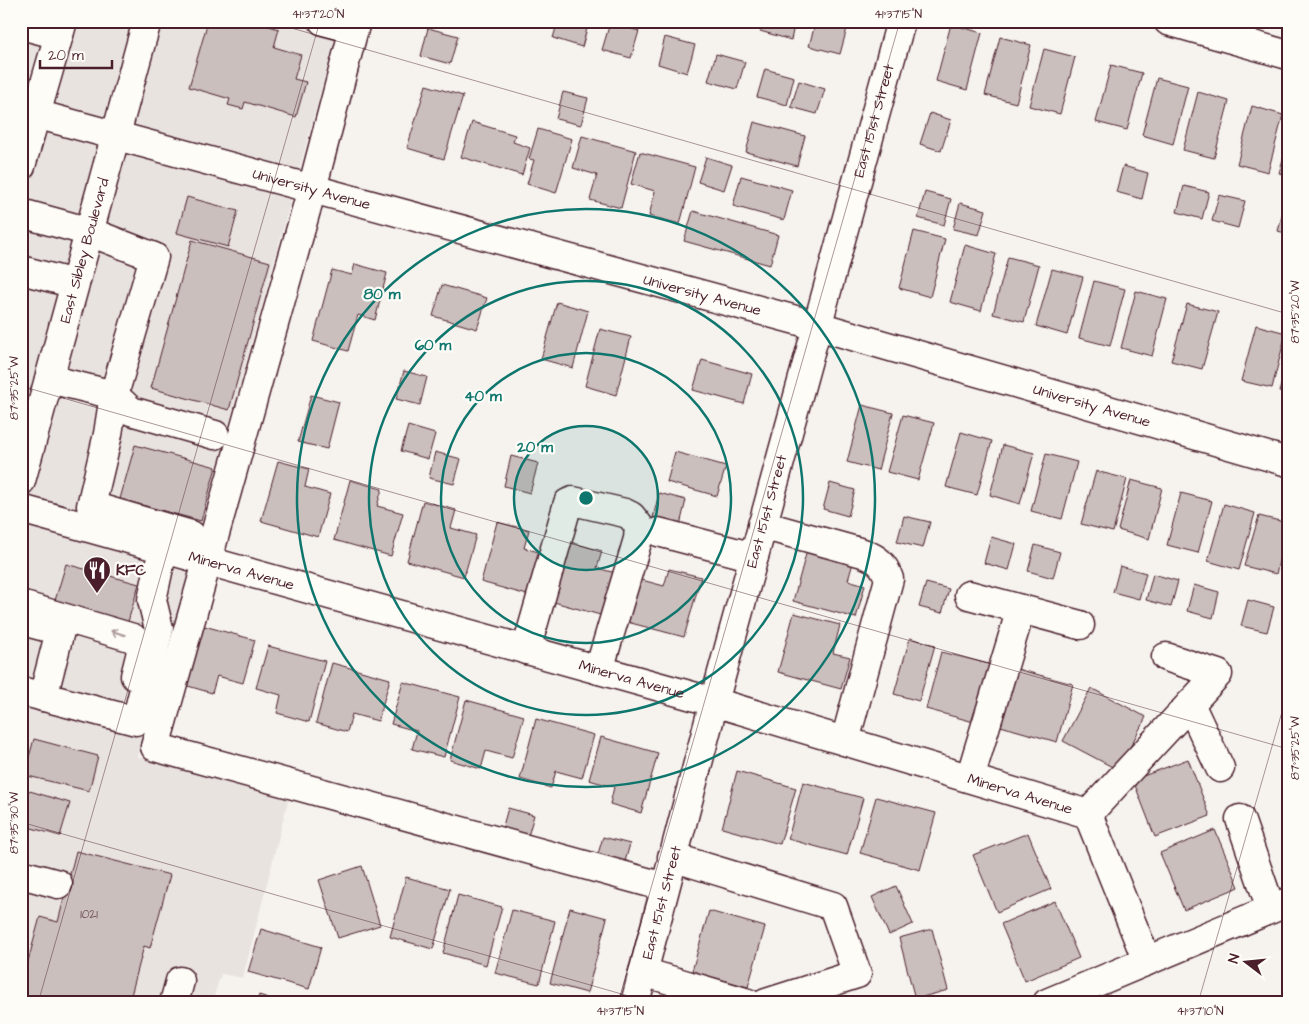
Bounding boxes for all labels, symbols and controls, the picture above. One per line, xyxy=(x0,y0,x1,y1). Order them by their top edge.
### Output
text: 41°37'20"N xyxy=(292,6,345,23)
text: 41°37'15"N xyxy=(874,6,923,23)
scale bar xyxy=(40,38,112,70)
text: 20 m xyxy=(48,45,84,66)
street label: East 151st Street xyxy=(848,62,899,180)
street label: University Avenue xyxy=(250,163,373,215)
street label: East Sibley Boulevard xyxy=(54,175,114,326)
street label: University Avenue xyxy=(641,269,764,321)
text: 87°35'20"W xyxy=(1287,280,1304,343)
text: 80 m xyxy=(364,284,401,305)
text: 60 m xyxy=(415,335,452,356)
text: 87°35'25"W xyxy=(6,355,23,420)
street label: University Avenue xyxy=(1031,378,1153,432)
text: 40 m xyxy=(464,386,502,407)
text: 20 m xyxy=(516,437,553,458)
street label: East 151st Street xyxy=(741,452,792,570)
centre of rings xyxy=(577,489,595,507)
street label: Minerva Avenue xyxy=(186,546,297,595)
restaurant icon: KFC xyxy=(82,555,112,594)
place label: KFC xyxy=(116,560,146,581)
one-way arrow xyxy=(111,627,127,637)
street label: Minerva Avenue xyxy=(577,654,687,704)
text: 87°35'25"W xyxy=(1287,715,1304,780)
street label: Minerva Avenue xyxy=(965,768,1075,819)
text: 87°35'30"W xyxy=(6,791,23,854)
street label: East 151st Street xyxy=(636,843,686,961)
house number: 1021 xyxy=(80,906,98,923)
north arrow xyxy=(1222,936,1272,986)
text: N xyxy=(1224,952,1245,966)
text: 41°37'15"N xyxy=(596,1003,645,1020)
text: 41°37'10"N xyxy=(1176,1003,1224,1020)

